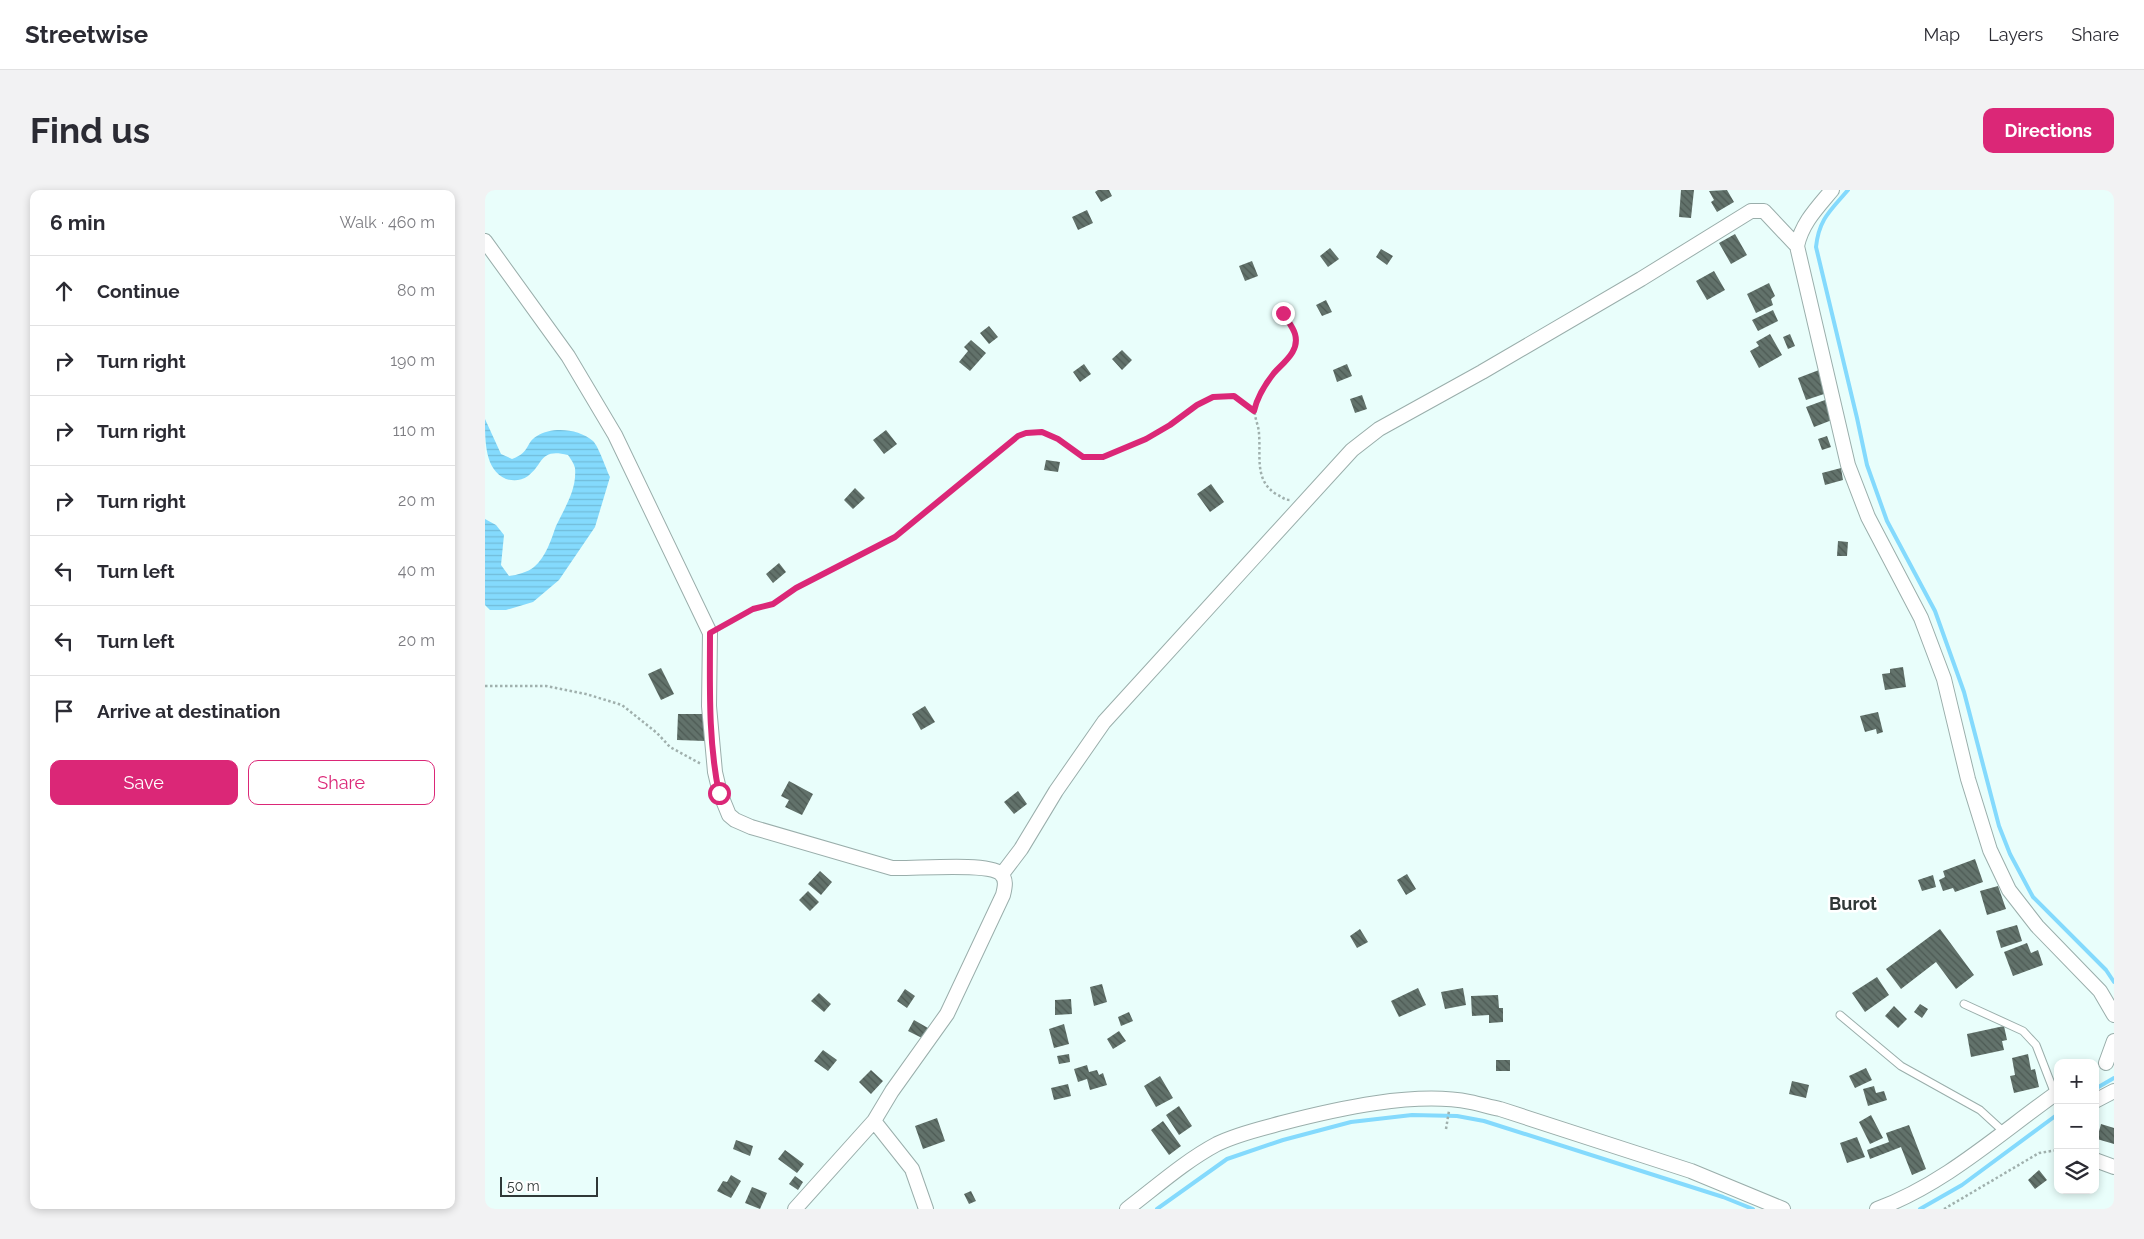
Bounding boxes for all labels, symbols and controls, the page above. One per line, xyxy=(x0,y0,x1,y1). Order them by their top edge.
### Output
text: Streetwise xyxy=(25,20,148,49)
text: Map xyxy=(1924,24,1960,45)
text: Layers xyxy=(1988,24,2043,45)
text: Share xyxy=(2071,24,2119,45)
button: Directions xyxy=(1983,108,2114,153)
text: Find us xyxy=(30,110,150,151)
text: 6 min xyxy=(50,210,105,235)
text: Walk · 460 m xyxy=(339,213,435,232)
icon: ahead xyxy=(50,277,78,305)
text: Continue xyxy=(97,280,180,302)
text: 80 m xyxy=(397,281,435,300)
route end xyxy=(1272,302,1295,325)
icon: right xyxy=(50,347,78,375)
text: Turn right xyxy=(97,350,186,372)
text: 190 m xyxy=(390,351,435,370)
icon: right xyxy=(50,417,78,445)
text: Turn right xyxy=(97,420,186,442)
text: 110 m xyxy=(393,421,435,440)
icon: right xyxy=(50,487,78,515)
text: Turn right xyxy=(97,490,186,512)
text: 20 m xyxy=(398,491,435,510)
icon: left xyxy=(50,557,78,585)
text: Turn left xyxy=(97,560,174,582)
text: 40 m xyxy=(398,561,435,580)
icon: left xyxy=(50,627,78,655)
text: Turn left xyxy=(97,630,174,652)
text: 20 m xyxy=(398,631,435,650)
icon: arrive xyxy=(50,697,78,725)
text: Arrive at destination xyxy=(97,700,281,722)
button: Save xyxy=(50,760,238,805)
button: Share xyxy=(248,760,435,805)
route start xyxy=(708,782,731,805)
district label: Burot xyxy=(1829,893,1877,914)
map controls xyxy=(2054,1059,2099,1194)
button: + xyxy=(2054,1059,2099,1104)
button: − xyxy=(2054,1104,2099,1149)
button: layers xyxy=(2054,1149,2099,1194)
scale bar xyxy=(500,1174,597,1197)
text: 50 m xyxy=(507,1178,540,1194)

